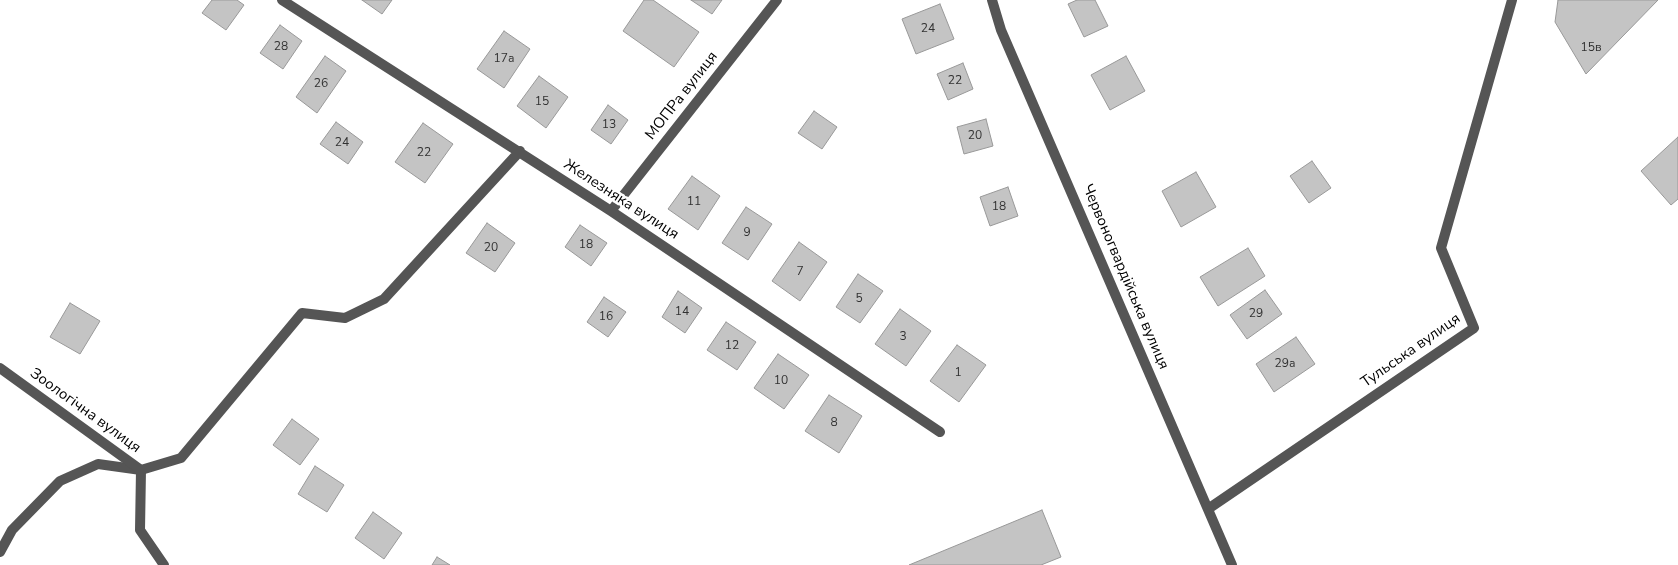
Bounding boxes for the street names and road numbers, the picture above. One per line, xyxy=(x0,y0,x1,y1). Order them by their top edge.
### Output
street label: МОПРа вулиця xyxy=(642,48,722,144)
street label: Железняка вулиця xyxy=(560,156,682,244)
street label: Червоногвардійська вулиця xyxy=(1078,182,1172,372)
street label: Тульська вулиця xyxy=(1358,310,1464,392)
street label: Зоологічна вулиця xyxy=(26,365,144,457)

